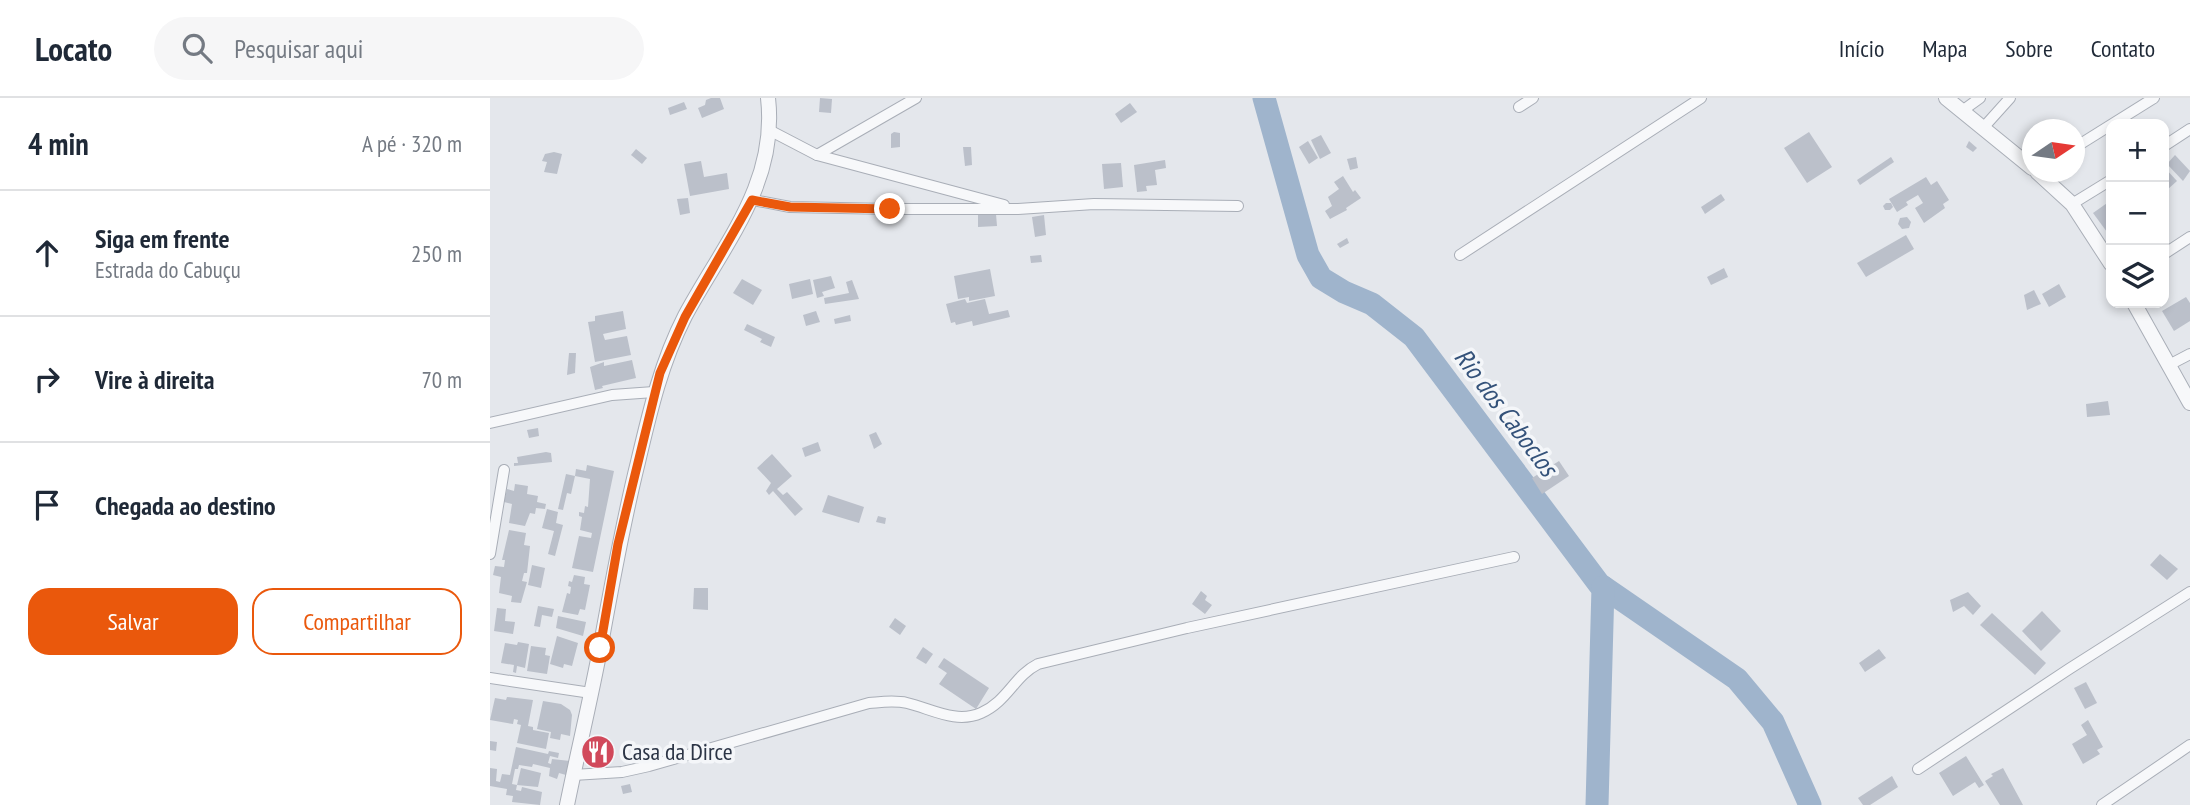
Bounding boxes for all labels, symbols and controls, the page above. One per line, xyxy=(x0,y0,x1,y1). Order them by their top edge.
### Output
search box xyxy=(154,17,644,80)
text: Locato xyxy=(35,27,112,70)
icon: search xyxy=(178,29,216,67)
text: Pesquisar aqui xyxy=(234,32,363,65)
text: Início xyxy=(1839,33,1884,64)
text: Mapa xyxy=(1922,33,1967,64)
text: Sobre xyxy=(2005,33,2053,64)
text: Contato xyxy=(2091,33,2155,64)
north arrow xyxy=(2022,119,2085,182)
map controls xyxy=(2106,119,2169,308)
button: + xyxy=(2106,119,2169,182)
text: 4 min xyxy=(28,124,89,163)
text: A pé · 320 m xyxy=(362,129,462,158)
button: − xyxy=(2106,182,2169,245)
route end xyxy=(874,193,905,224)
text: Siga em frente xyxy=(95,222,230,255)
icon: ahead xyxy=(28,234,66,272)
text: 250 m xyxy=(411,239,462,268)
button: layers xyxy=(2106,245,2169,308)
text: Estrada do Cabuçu xyxy=(95,255,241,284)
water label: Rio dos Caboclos xyxy=(1448,341,1566,484)
icon: right xyxy=(28,360,66,398)
text: Vire à direita xyxy=(95,363,214,396)
text: 70 m xyxy=(421,365,462,394)
icon: arrive xyxy=(28,486,66,524)
text: Chegada ao destino xyxy=(95,489,276,522)
button: Salvar xyxy=(28,588,238,655)
button: Compartilhar xyxy=(252,588,462,655)
route start xyxy=(584,632,615,663)
restaurant icon: Casa da Dirce xyxy=(579,733,617,771)
place label: Casa da Dirce xyxy=(622,736,733,767)

